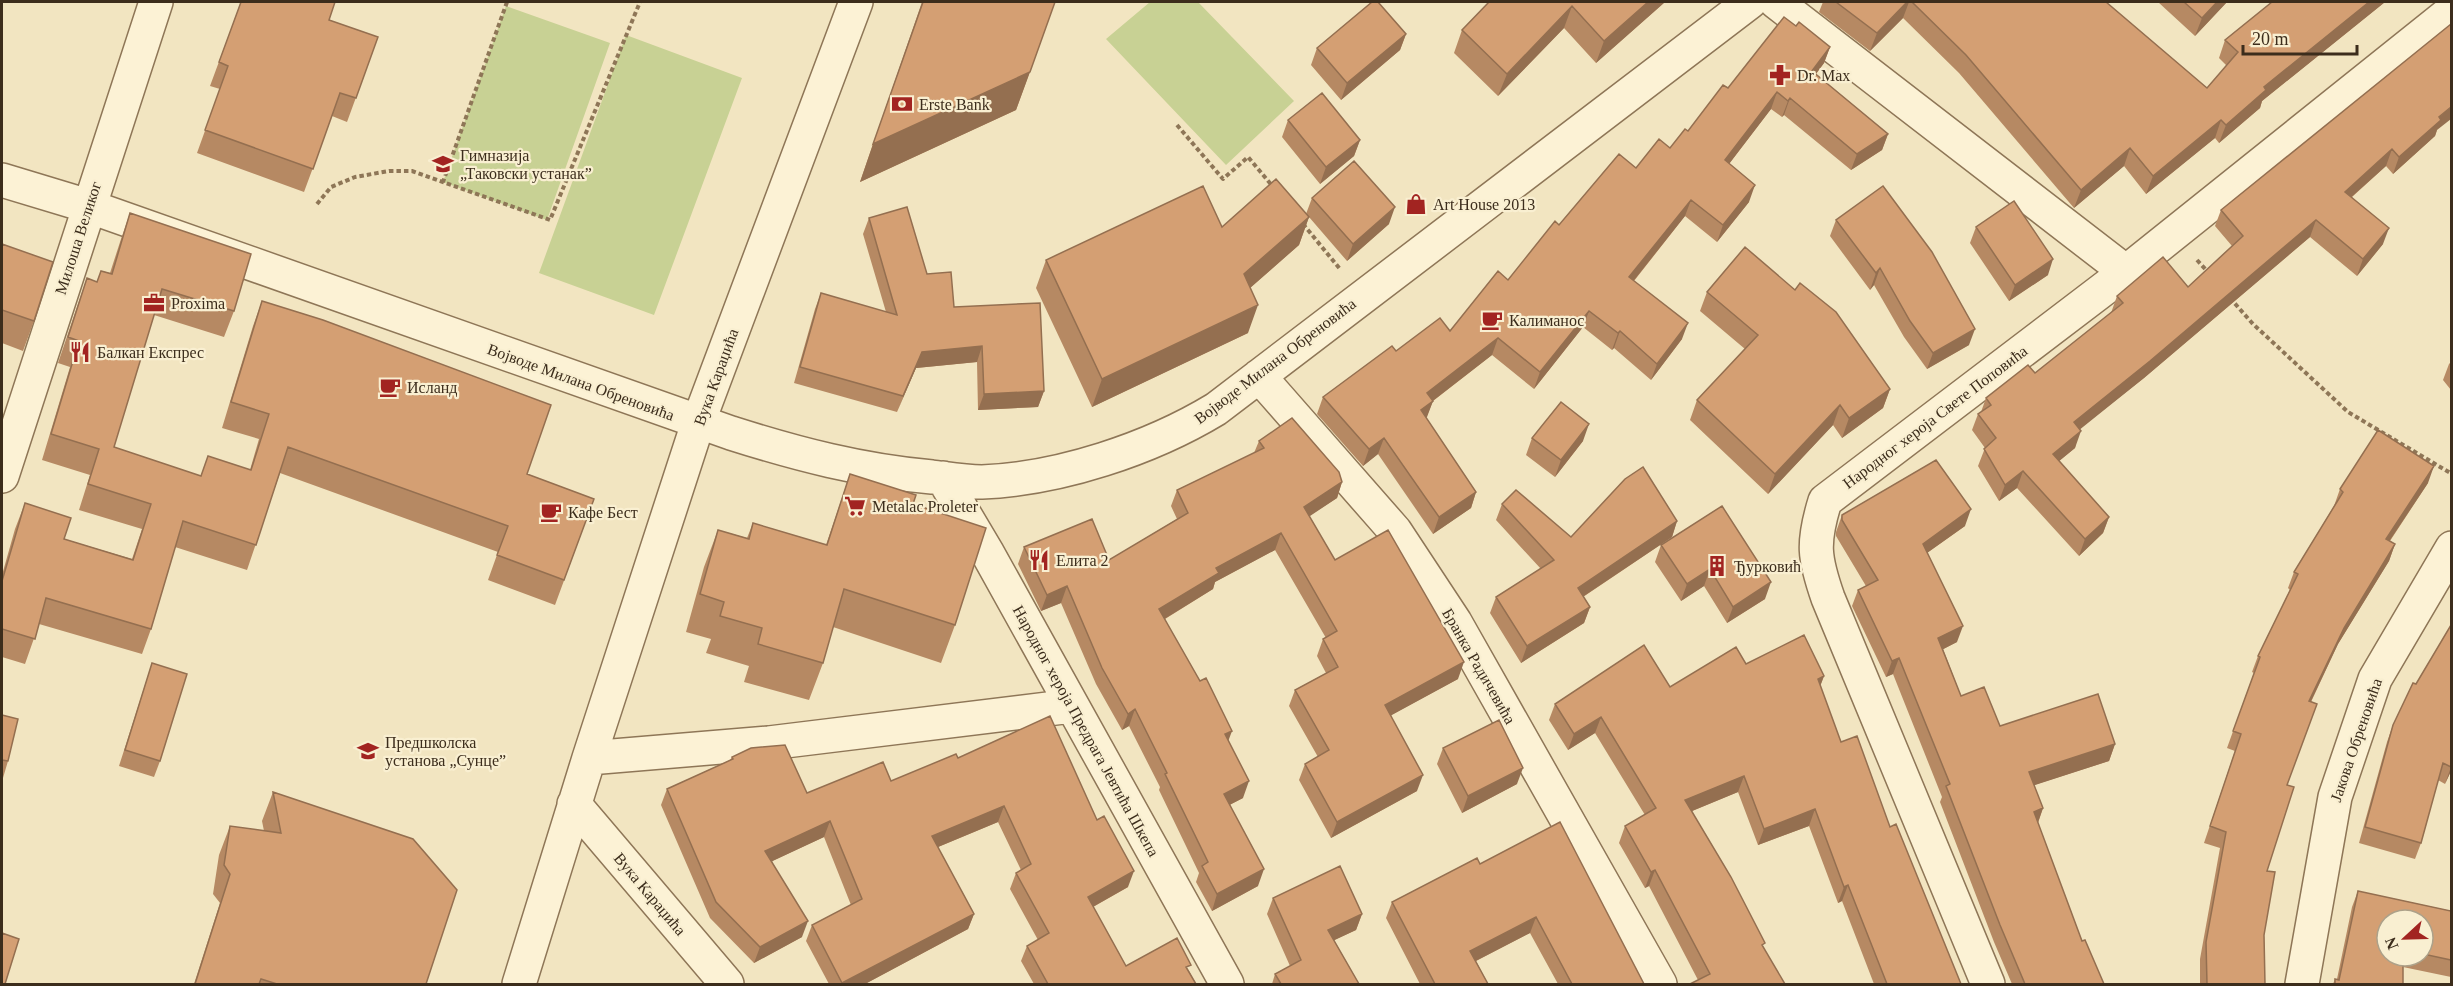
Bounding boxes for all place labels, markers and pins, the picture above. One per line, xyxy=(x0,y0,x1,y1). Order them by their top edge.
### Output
pharmacy icon: Dr. Max xyxy=(1768,63,1792,87)
place label: Dr. Max xyxy=(1797,67,1850,84)
bank icon: Erste Bank xyxy=(890,92,914,116)
place label: Erste Bank xyxy=(919,96,990,113)
place label: Гимназија „Таковски устанак” xyxy=(460,147,592,183)
school or university icon: Гимназија „Таковски устанак” xyxy=(431,152,455,176)
shop icon: Art House 2013 xyxy=(1404,192,1428,216)
place label: Art House 2013 xyxy=(1433,196,1535,213)
office icon: Proxima xyxy=(142,291,166,315)
place label: Proxima xyxy=(171,295,225,312)
cafe icon: Калиманос xyxy=(1480,308,1504,332)
place label: Калиманос xyxy=(1509,312,1584,329)
restaurant icon: Балкан Експрес xyxy=(68,340,92,364)
place label: Балкан Експрес xyxy=(97,344,204,362)
cafe icon: Исланд xyxy=(378,375,402,399)
place label: Исланд xyxy=(407,379,457,397)
supermarket icon: Metalac Proleter xyxy=(843,494,867,518)
place label: Metalac Proleter xyxy=(872,498,979,515)
cafe icon: Кафе Бест xyxy=(539,500,563,524)
place label: Кафе Бест xyxy=(568,504,638,522)
restaurant icon: Елита 2 xyxy=(1027,548,1051,572)
place label: Елита 2 xyxy=(1056,552,1109,569)
building icon: Ђурковић xyxy=(1705,554,1729,578)
place label: Ђурковић xyxy=(1734,558,1801,576)
place label: Предшколска установа „Сунце” xyxy=(385,734,506,770)
school or university icon: Предшколска установа „Сунце” xyxy=(356,739,380,763)

